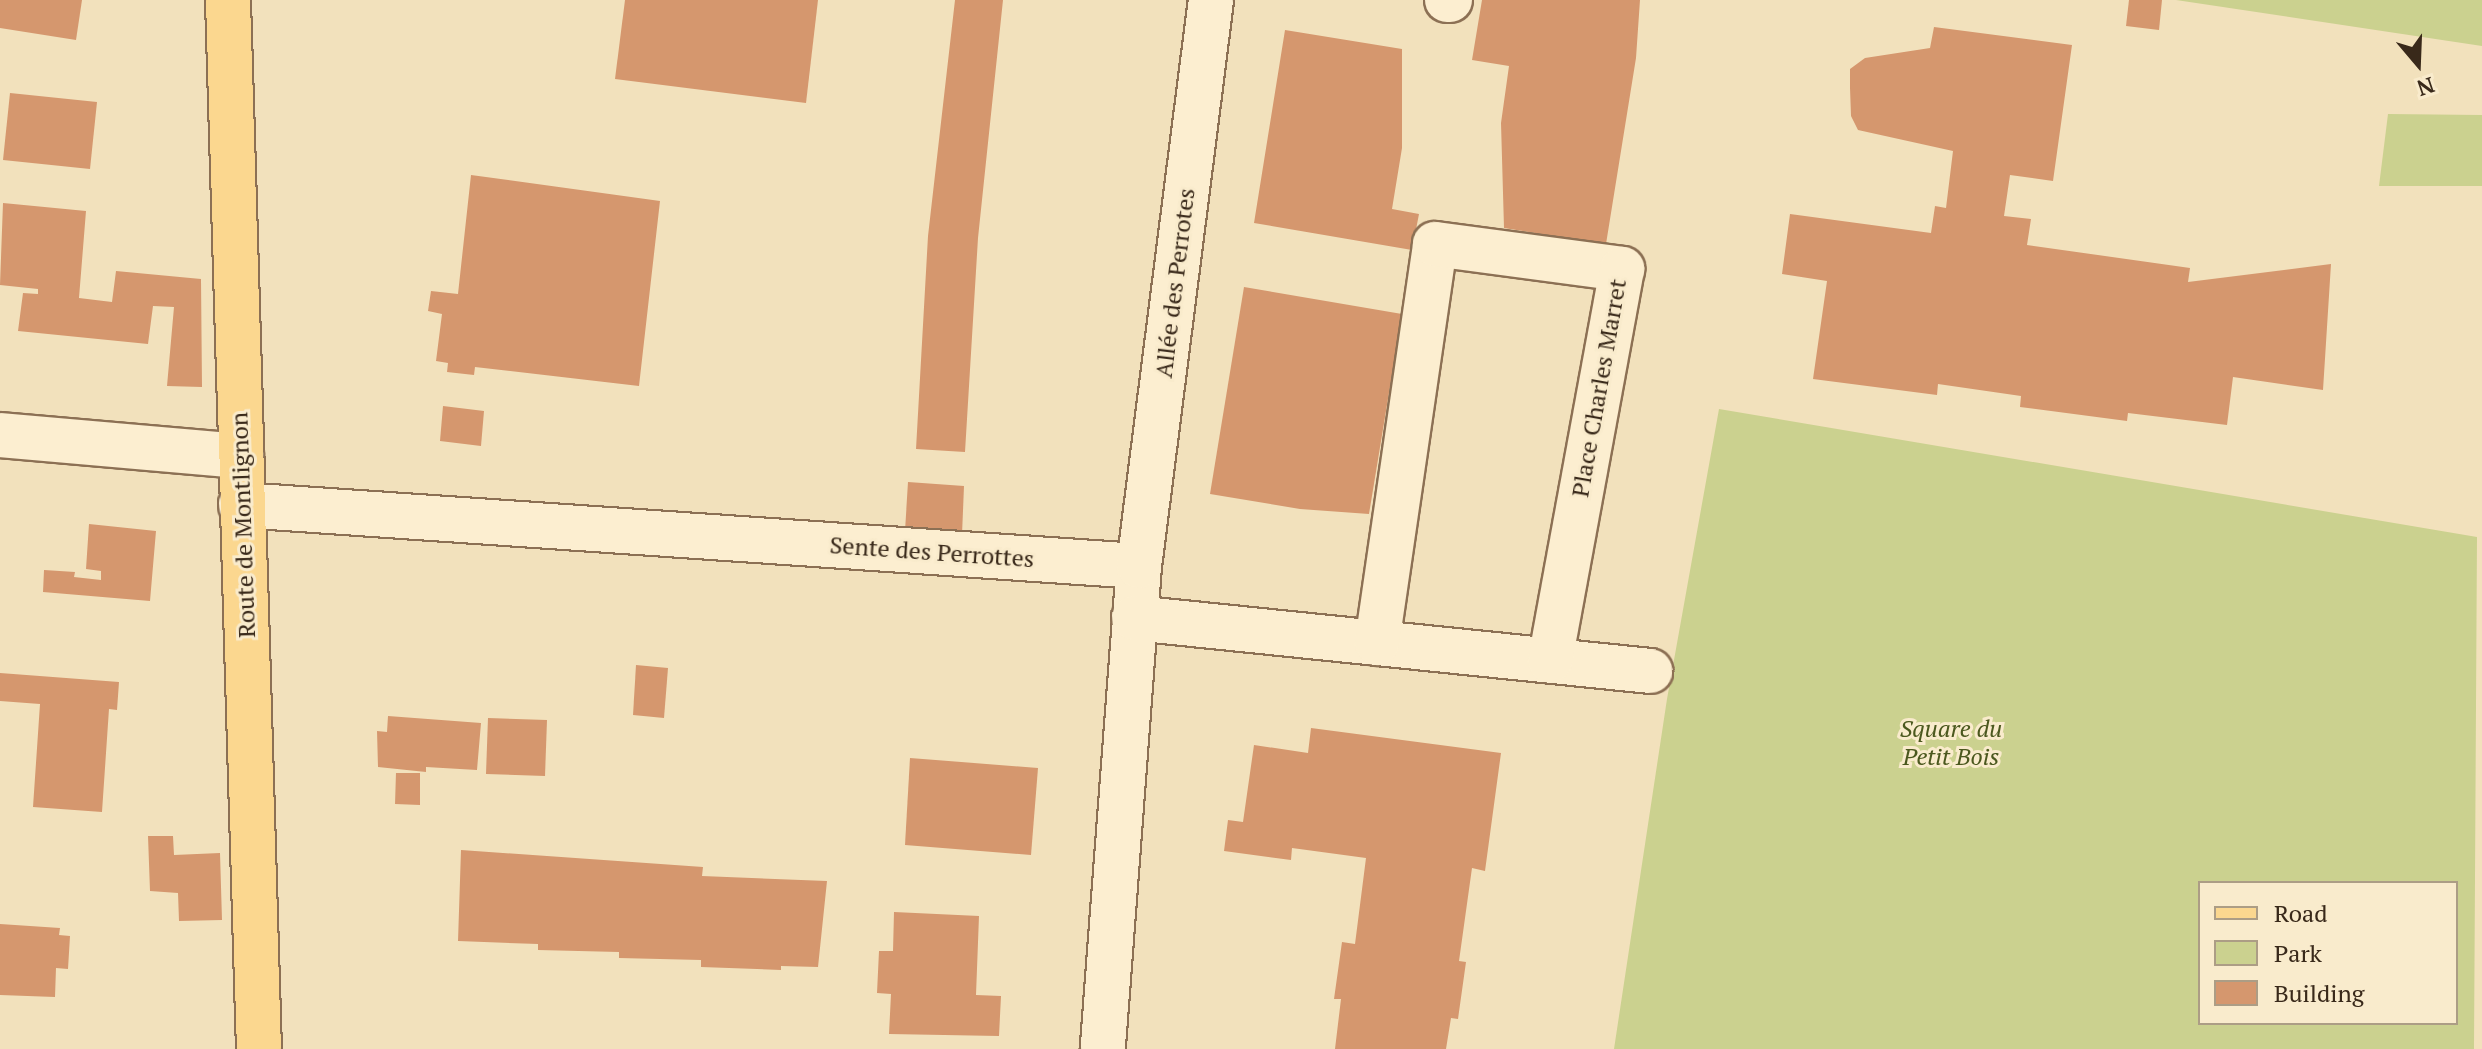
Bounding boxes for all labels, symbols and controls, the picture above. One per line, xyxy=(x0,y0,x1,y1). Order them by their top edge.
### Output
north arrow xyxy=(2378,24,2458,104)
text: N xyxy=(2413,71,2439,104)
street label: Allée des Perrotes xyxy=(1149,187,1201,379)
street label: Place Charles Marret xyxy=(1566,277,1632,499)
street label: Route de Montlignon xyxy=(225,412,261,638)
street label: Sente des Perrottes xyxy=(829,530,1035,574)
park label: Square du Petit Bois xyxy=(1900,715,2002,771)
legend xyxy=(2198,881,2458,1025)
text: Road xyxy=(2274,897,2328,929)
text: Park xyxy=(2274,937,2322,969)
text: Building xyxy=(2274,977,2364,1009)

